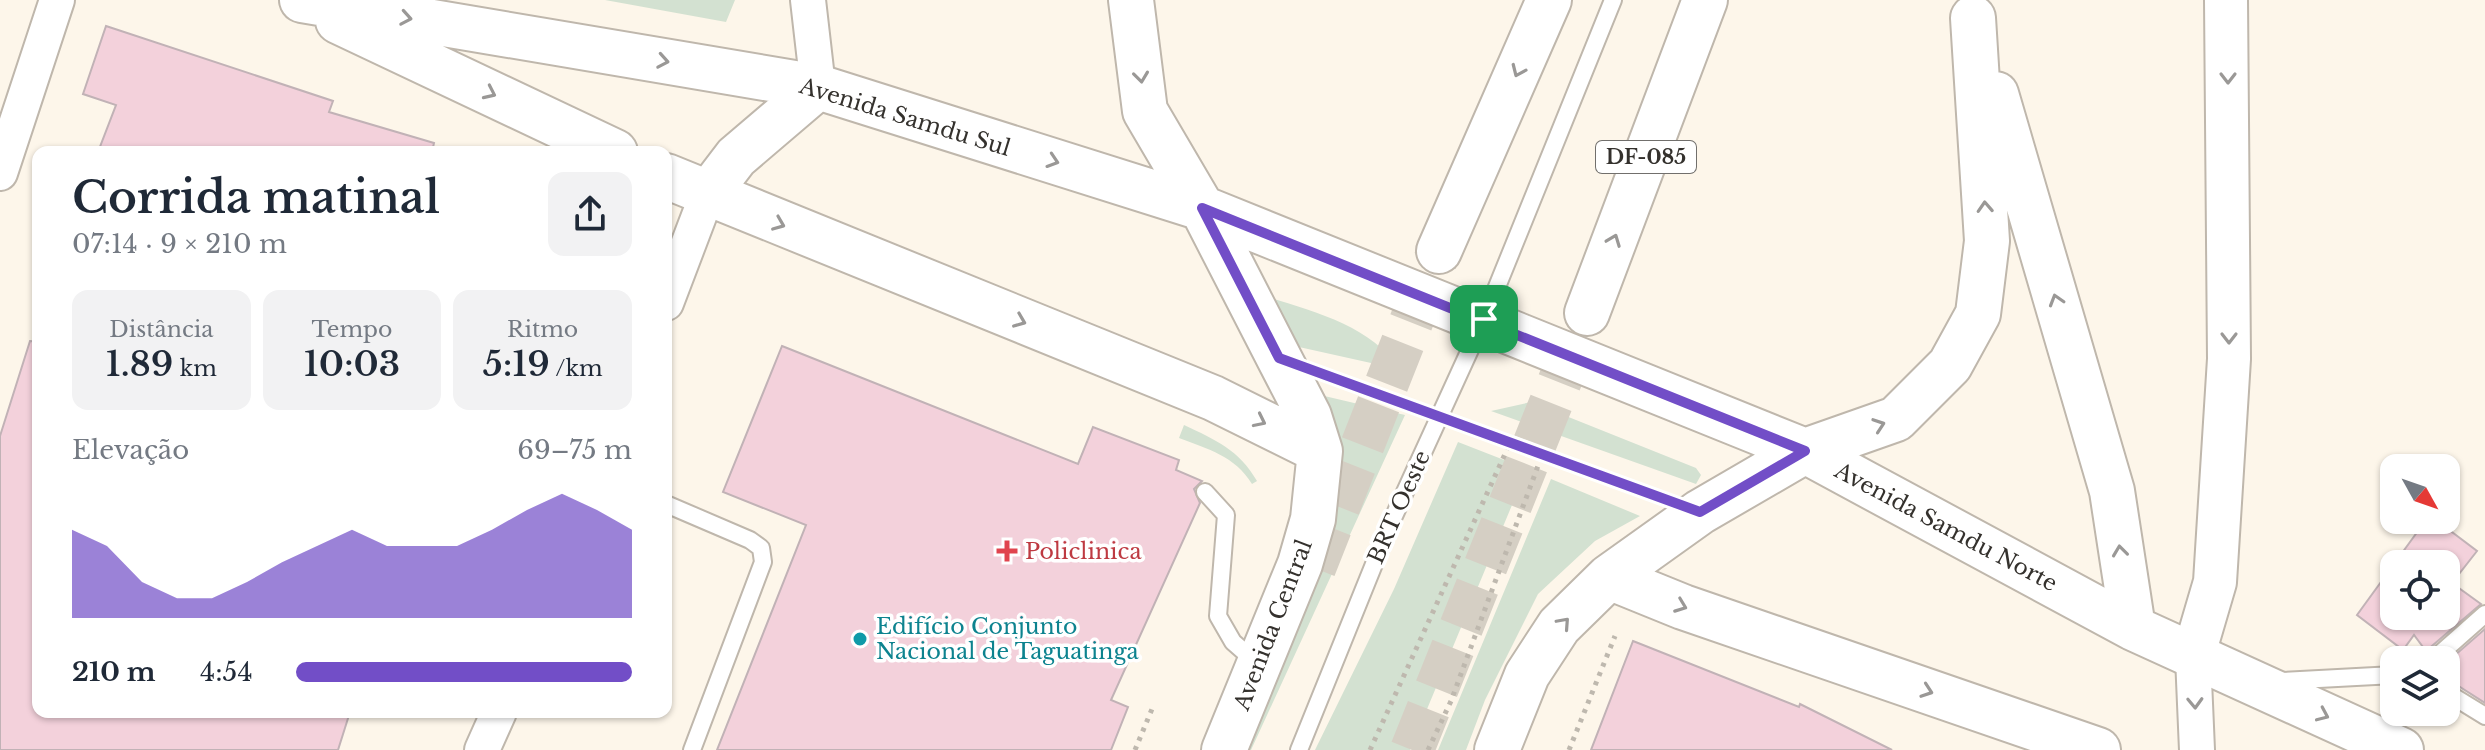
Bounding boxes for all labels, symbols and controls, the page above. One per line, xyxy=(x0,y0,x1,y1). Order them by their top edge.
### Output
one-way arrow xyxy=(400,8,413,25)
one-way arrow xyxy=(656,52,670,69)
one-way arrow xyxy=(1511,63,1527,78)
one-way arrow xyxy=(1132,71,1149,84)
street label: Avenida Samdu Sul xyxy=(795,72,1014,162)
one-way arrow xyxy=(2219,72,2237,85)
one-way arrow xyxy=(481,83,496,99)
road number: DF-085 xyxy=(1596,141,1696,173)
one-way arrow xyxy=(1045,152,1059,168)
text: Corrida matinal xyxy=(72,170,440,225)
button: share xyxy=(548,172,632,256)
one-way arrow xyxy=(1977,201,1994,214)
one-way arrow xyxy=(771,214,785,231)
text: 07:14 · 9 × 210 m xyxy=(72,228,287,260)
one-way arrow xyxy=(1604,234,1621,248)
pin xyxy=(1450,285,1518,353)
one-way arrow xyxy=(2048,293,2065,307)
icon: arrive xyxy=(1462,297,1506,341)
one-way arrow xyxy=(1012,311,1026,328)
text: Distância xyxy=(109,316,213,343)
text: Tempo xyxy=(312,316,392,343)
text: Ritmo xyxy=(507,316,578,343)
one-way arrow xyxy=(2220,332,2238,345)
text: 1.89 xyxy=(106,343,173,385)
text: 10:03 xyxy=(304,343,400,385)
text: 5:19 xyxy=(483,343,550,385)
text: km xyxy=(173,355,217,382)
text: /km xyxy=(550,355,603,382)
one-way arrow xyxy=(1252,412,1267,427)
one-way arrow xyxy=(1871,418,1885,435)
text: Elevação xyxy=(72,434,189,466)
text: 69–75 m xyxy=(517,434,632,466)
street label: BRT Oeste xyxy=(1362,446,1436,568)
north arrow xyxy=(2380,454,2460,534)
map controls xyxy=(2380,454,2460,726)
street label: Avenida Samdu Norte xyxy=(1829,456,2062,597)
street label: Avenida Central xyxy=(1228,536,1318,715)
place label: Policlinica xyxy=(1025,538,1142,565)
marker: Policlinica xyxy=(996,540,1018,562)
one-way arrow xyxy=(2112,544,2129,558)
button: locate xyxy=(2380,550,2460,630)
one-way arrow xyxy=(1674,596,1688,613)
place label: Edifício Conjunto Nacional de Taguatinga xyxy=(876,613,1140,665)
one-way arrow xyxy=(1554,617,1568,632)
marker: Edifício Conjunto Nacional de Taguatinga xyxy=(851,630,869,648)
button: layers xyxy=(2380,646,2460,726)
text: 210 m xyxy=(72,656,156,688)
text: 4:54 xyxy=(200,656,253,688)
one-way arrow xyxy=(1919,681,1933,697)
one-way arrow xyxy=(2187,697,2204,710)
one-way arrow xyxy=(2315,705,2330,721)

